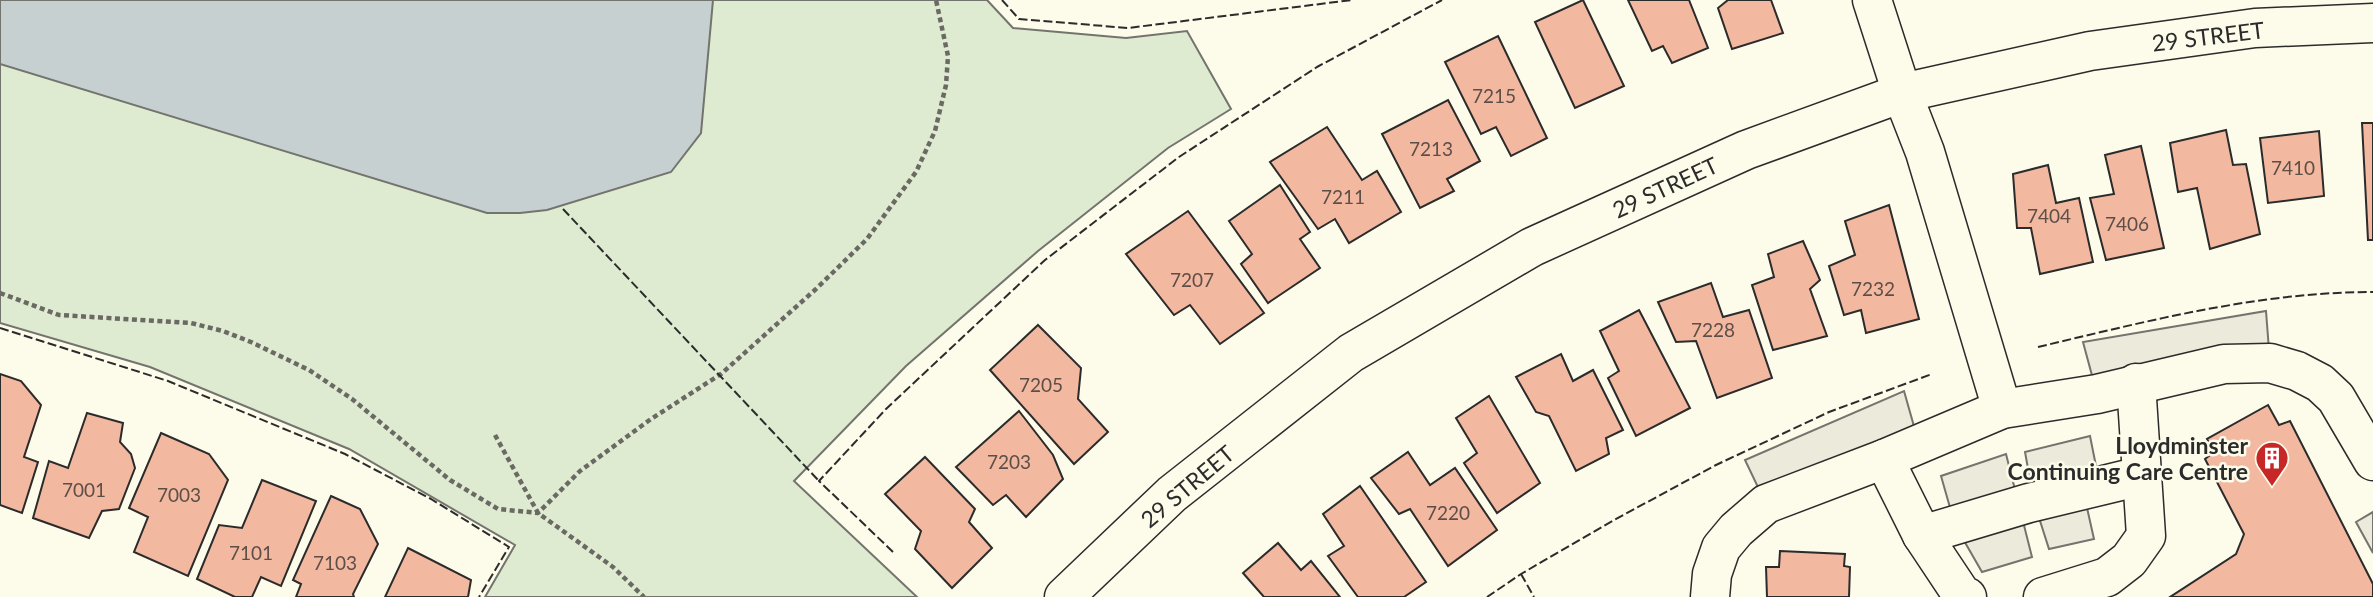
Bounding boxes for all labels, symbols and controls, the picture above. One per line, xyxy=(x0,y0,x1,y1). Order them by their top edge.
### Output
street label: 29 STREET xyxy=(2150,15,2266,57)
house number: 7215 xyxy=(1472,84,1516,107)
house number: 7213 xyxy=(1409,137,1453,160)
street label: 29 STREET xyxy=(1608,150,1723,224)
house number: 7410 xyxy=(2271,156,2315,179)
house number: 7211 xyxy=(1321,185,1365,208)
house number: 7404 xyxy=(2027,204,2071,227)
house number: 7406 xyxy=(2105,212,2149,235)
house number: 7207 xyxy=(1170,268,1214,291)
house number: 7232 xyxy=(1851,277,1895,300)
house number: 7228 xyxy=(1691,318,1735,341)
house number: 7205 xyxy=(1019,373,1063,396)
place label: Lloydminster Continuing Care Centre xyxy=(2008,431,2248,485)
street label: 29 STREET xyxy=(1135,439,1240,533)
building icon: Lloydminster Continuing Care Centre xyxy=(2253,439,2291,488)
house number: 7203 xyxy=(987,450,1031,473)
house number: 7001 xyxy=(62,478,106,501)
house number: 7003 xyxy=(157,483,201,506)
house number: 7220 xyxy=(1426,501,1470,524)
house number: 7101 xyxy=(229,541,273,564)
house number: 7103 xyxy=(313,551,357,574)

